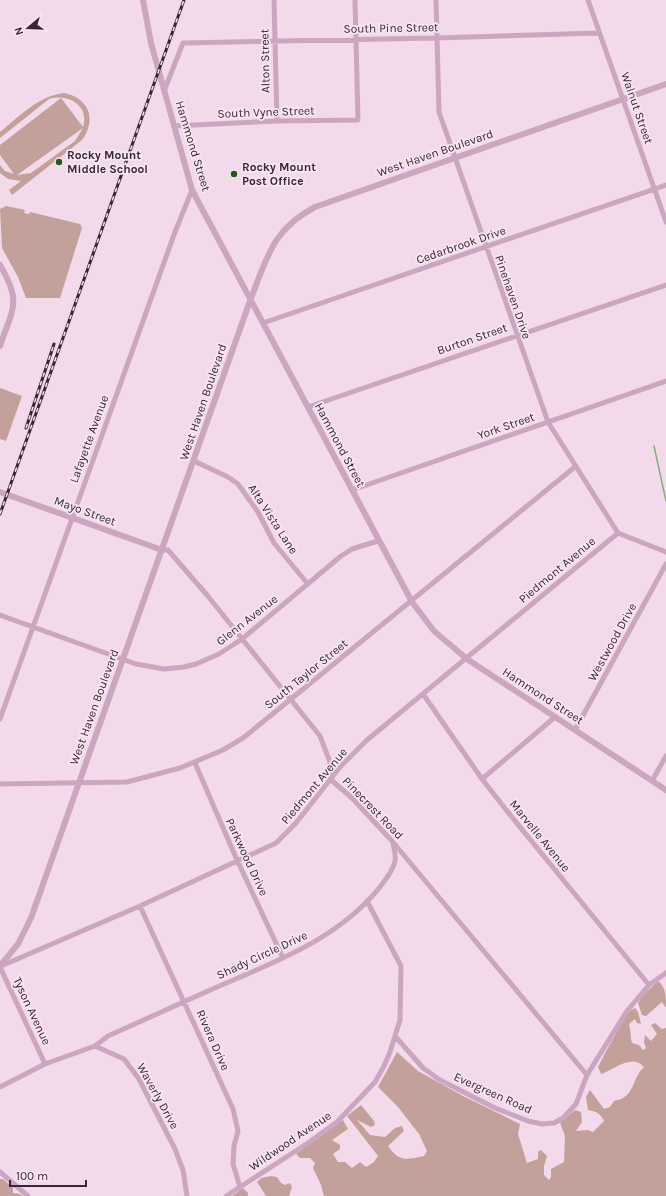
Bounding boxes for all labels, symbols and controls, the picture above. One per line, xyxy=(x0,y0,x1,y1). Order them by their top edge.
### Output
north arrow xyxy=(8,8,48,48)
street label: South Pine Street xyxy=(343,20,439,36)
text: N xyxy=(12,25,26,37)
street label: Alton Street xyxy=(257,28,273,93)
street label: Walnut Street xyxy=(618,70,656,146)
street label: Hammond Street xyxy=(173,99,214,193)
street label: South Vyne Street xyxy=(217,103,315,121)
street label: West Haven Boulevard xyxy=(375,127,495,179)
place label: Rocky Mount Middle School xyxy=(67,148,148,176)
marker: Rocky Mount Middle School xyxy=(54,157,64,167)
place label: Rocky Mount Post Office xyxy=(242,160,316,188)
marker: Rocky Mount Post Office xyxy=(229,169,239,179)
street label: Cedarbrook Drive xyxy=(414,223,508,267)
street label: Pinehaven Drive xyxy=(492,253,534,341)
street label: Burton Street xyxy=(435,320,509,358)
street label: West Haven Boulevard xyxy=(177,342,229,462)
street label: Lafayette Avenue xyxy=(67,393,111,485)
street label: Hammond Street xyxy=(312,400,368,490)
street label: York Street xyxy=(476,410,537,442)
street label: Alta Vista Lane xyxy=(245,481,301,557)
street label: Mayo Street xyxy=(52,493,118,529)
street label: Piedmont Avenue xyxy=(516,534,598,606)
street label: Glenn Avenue xyxy=(214,592,280,648)
street label: Westwood Drive xyxy=(585,601,639,683)
street label: South Taylor Street xyxy=(262,636,351,712)
street label: West Haven Boulevard xyxy=(67,647,121,767)
street label: Hammond Street xyxy=(500,665,587,728)
street label: Piedmont Avenue xyxy=(278,745,350,827)
street label: Pinecrest Road xyxy=(340,774,406,842)
street label: Marvelle Avenue xyxy=(507,797,573,875)
street label: Parkwood Drive xyxy=(223,816,271,898)
street label: Shady Circle Drive xyxy=(214,928,310,982)
street label: Tyson Avenue xyxy=(10,975,54,1047)
street label: Rivera Drive xyxy=(193,1007,233,1073)
street label: Waverly Drive xyxy=(134,1061,182,1131)
street label: Evergreen Road xyxy=(452,1069,534,1117)
street label: Wildwood Avenue xyxy=(246,1108,334,1174)
scale bar xyxy=(10,1162,86,1188)
text: 100 m xyxy=(16,1169,48,1183)

